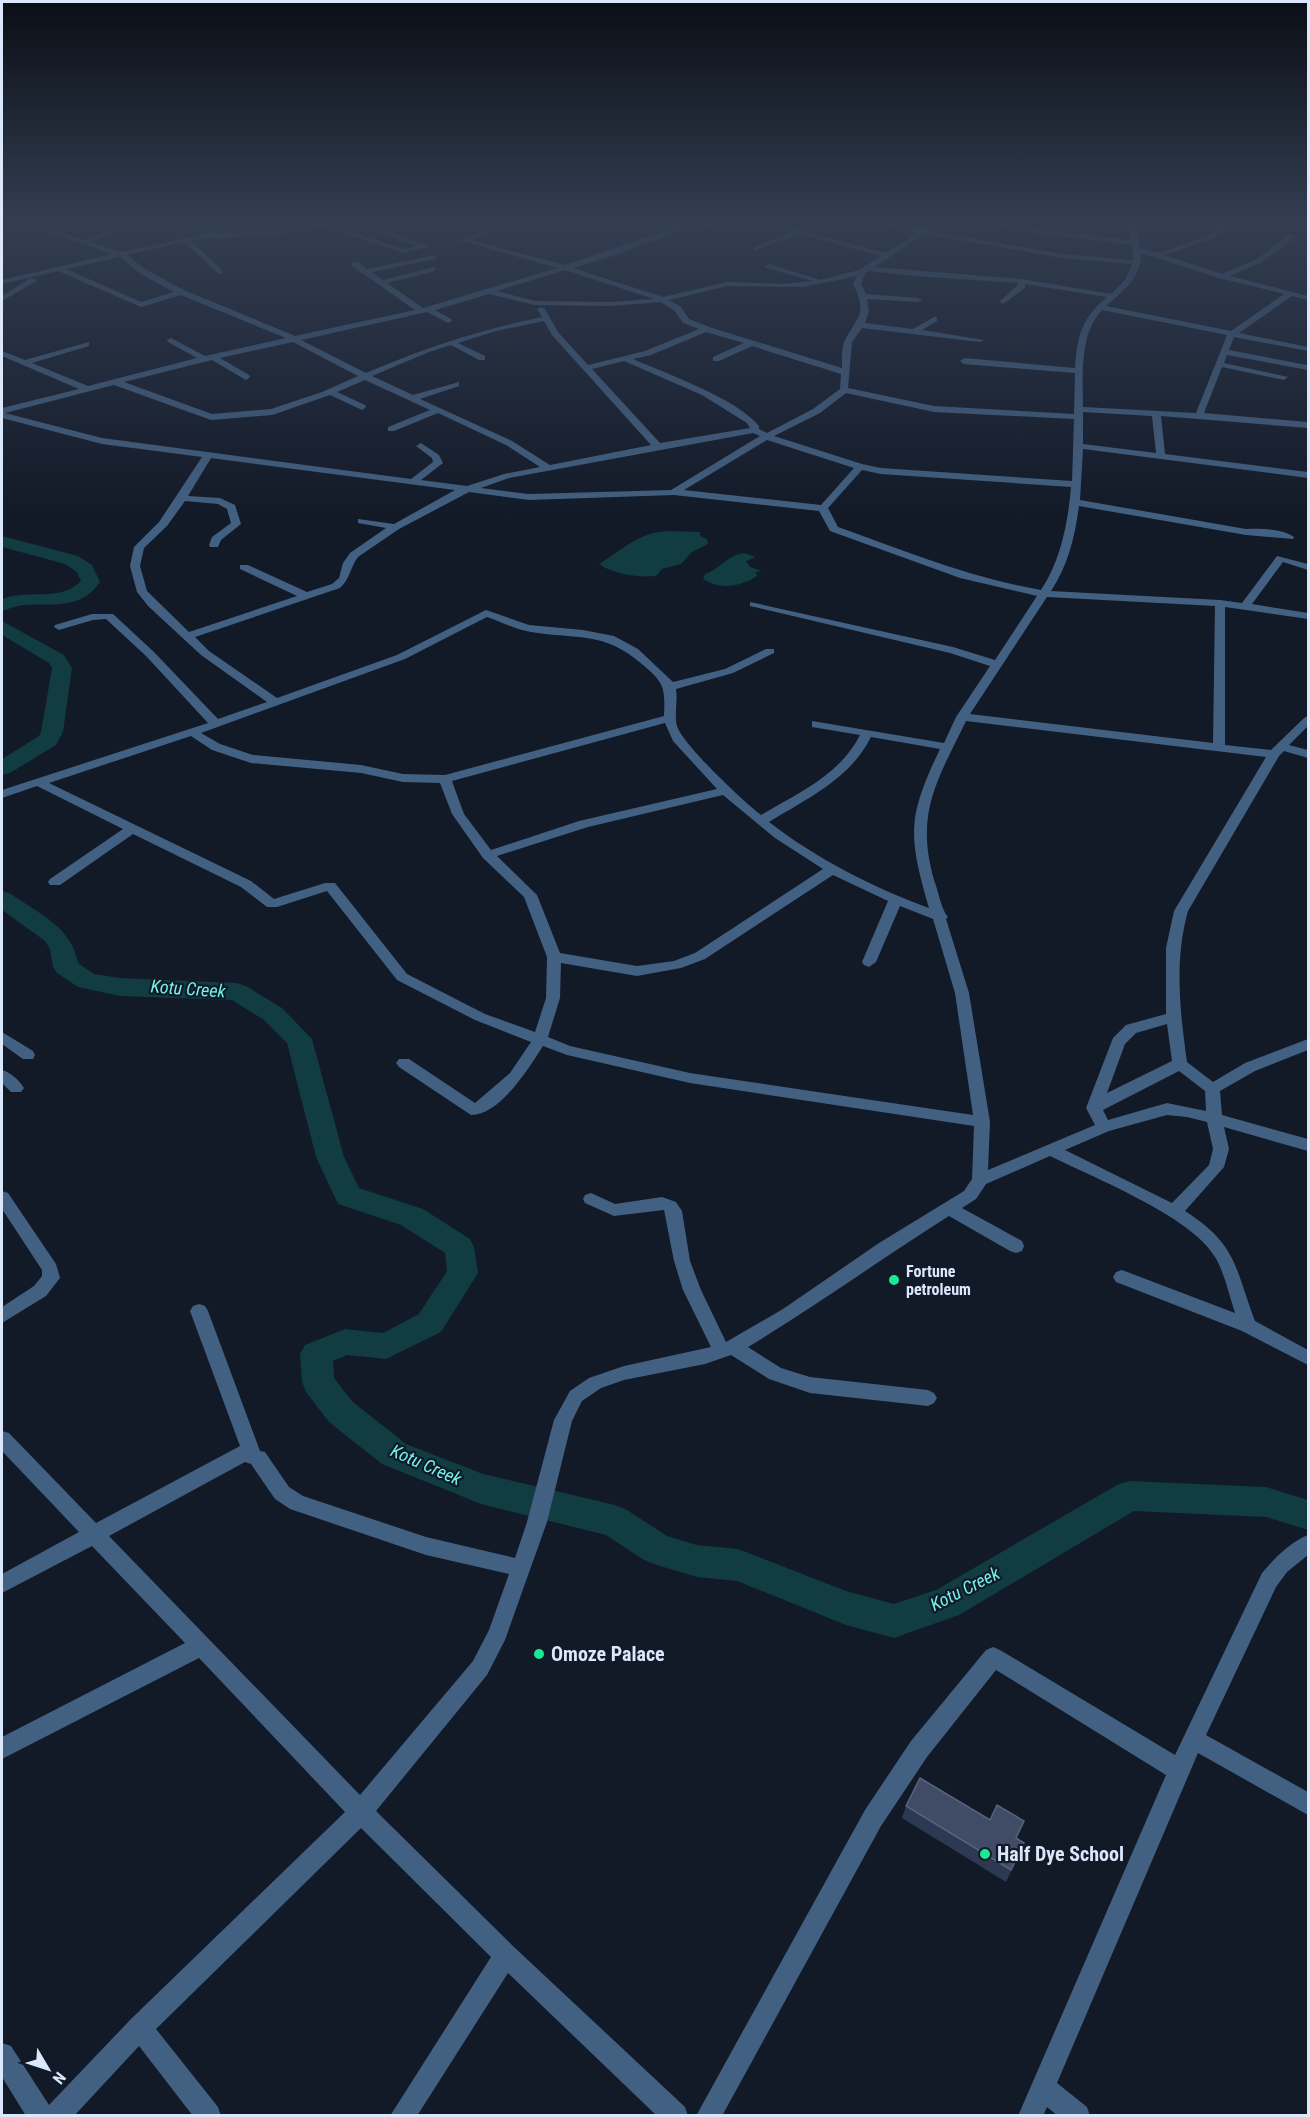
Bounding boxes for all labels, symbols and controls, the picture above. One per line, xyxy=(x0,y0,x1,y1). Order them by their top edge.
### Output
water label: Kotu Creek xyxy=(150,975,227,1002)
place label: Fortune petroleum xyxy=(906,1262,971,1299)
marker: Fortune petroleum xyxy=(887,1273,901,1287)
water label: Kotu Creek xyxy=(388,1440,466,1490)
water label: Kotu Creek xyxy=(927,1562,1004,1615)
place label: Omoze Palace xyxy=(551,1642,665,1666)
marker: Omoze Palace xyxy=(532,1647,546,1661)
place label: Half Dye School xyxy=(997,1842,1124,1866)
marker: Half Dye School xyxy=(978,1847,992,1861)
north arrow xyxy=(18,2039,78,2099)
text: N xyxy=(49,2068,70,2088)

